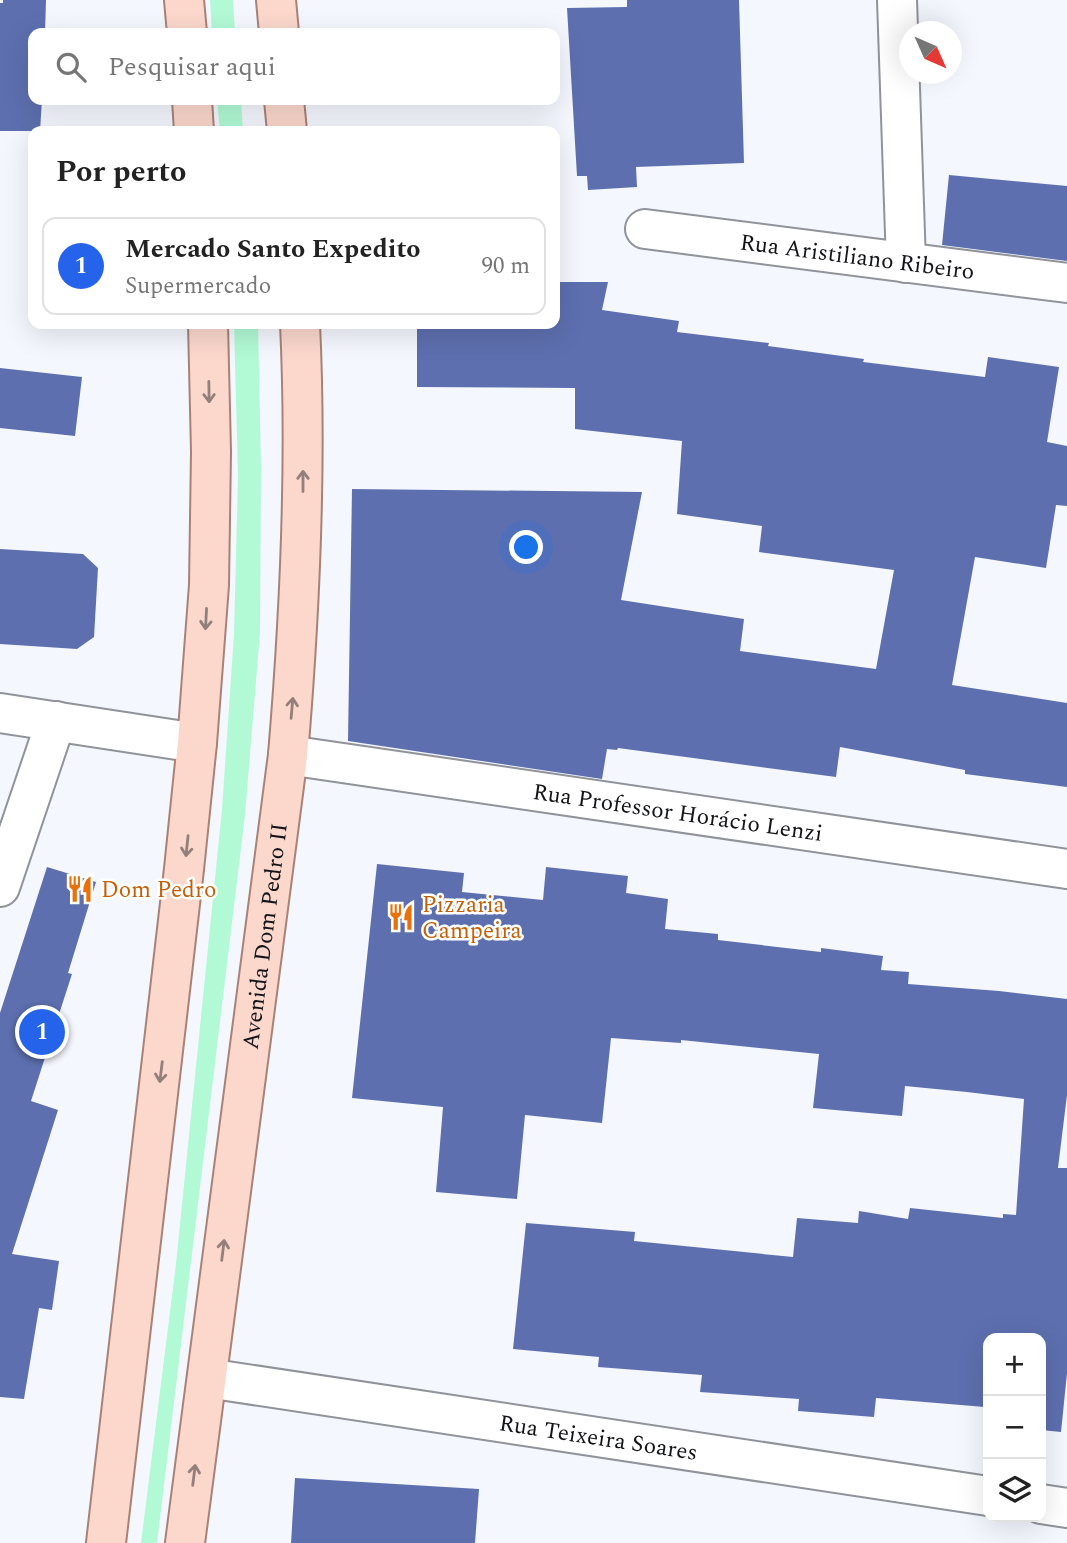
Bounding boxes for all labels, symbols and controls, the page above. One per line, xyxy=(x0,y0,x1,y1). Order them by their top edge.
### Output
north arrow xyxy=(899,21,962,84)
search box xyxy=(28,28,560,105)
text: Pesquisar aqui xyxy=(108,47,276,87)
icon: search xyxy=(52,48,90,86)
text: Por perto xyxy=(56,149,186,195)
street label: Rua Aristiliano Ribeiro xyxy=(738,225,976,290)
text: Mercado Santo Expedito xyxy=(125,229,421,269)
text: 1 xyxy=(75,249,87,284)
text: 90 m xyxy=(481,249,530,284)
text: Supermercado xyxy=(125,269,271,304)
one-way arrow xyxy=(203,380,216,403)
one-way arrow xyxy=(296,470,310,493)
your location xyxy=(509,530,543,564)
one-way arrow xyxy=(200,608,213,631)
one-way arrow xyxy=(286,697,299,720)
street label: Rua Professor Horácio Lenzi xyxy=(530,775,825,852)
street label: Avenida Dom Pedro II xyxy=(234,821,298,1052)
one-way arrow xyxy=(180,834,193,857)
place label: Dom Pedro xyxy=(101,873,217,908)
restaurant icon: Dom Pedro xyxy=(65,874,95,904)
place label: Pizzaria Campeira xyxy=(422,888,522,949)
restaurant icon: Pizzaria Campeira xyxy=(386,902,416,932)
pin: 1 xyxy=(19,1006,65,1058)
one-way arrow xyxy=(154,1060,167,1083)
one-way arrow xyxy=(217,1239,230,1262)
map controls xyxy=(983,1333,1046,1522)
button: + xyxy=(983,1333,1046,1396)
button: − xyxy=(983,1396,1046,1459)
street label: Rua Teixeira Soares xyxy=(497,1406,700,1471)
button: layers xyxy=(983,1459,1046,1522)
one-way arrow xyxy=(187,1464,200,1487)

